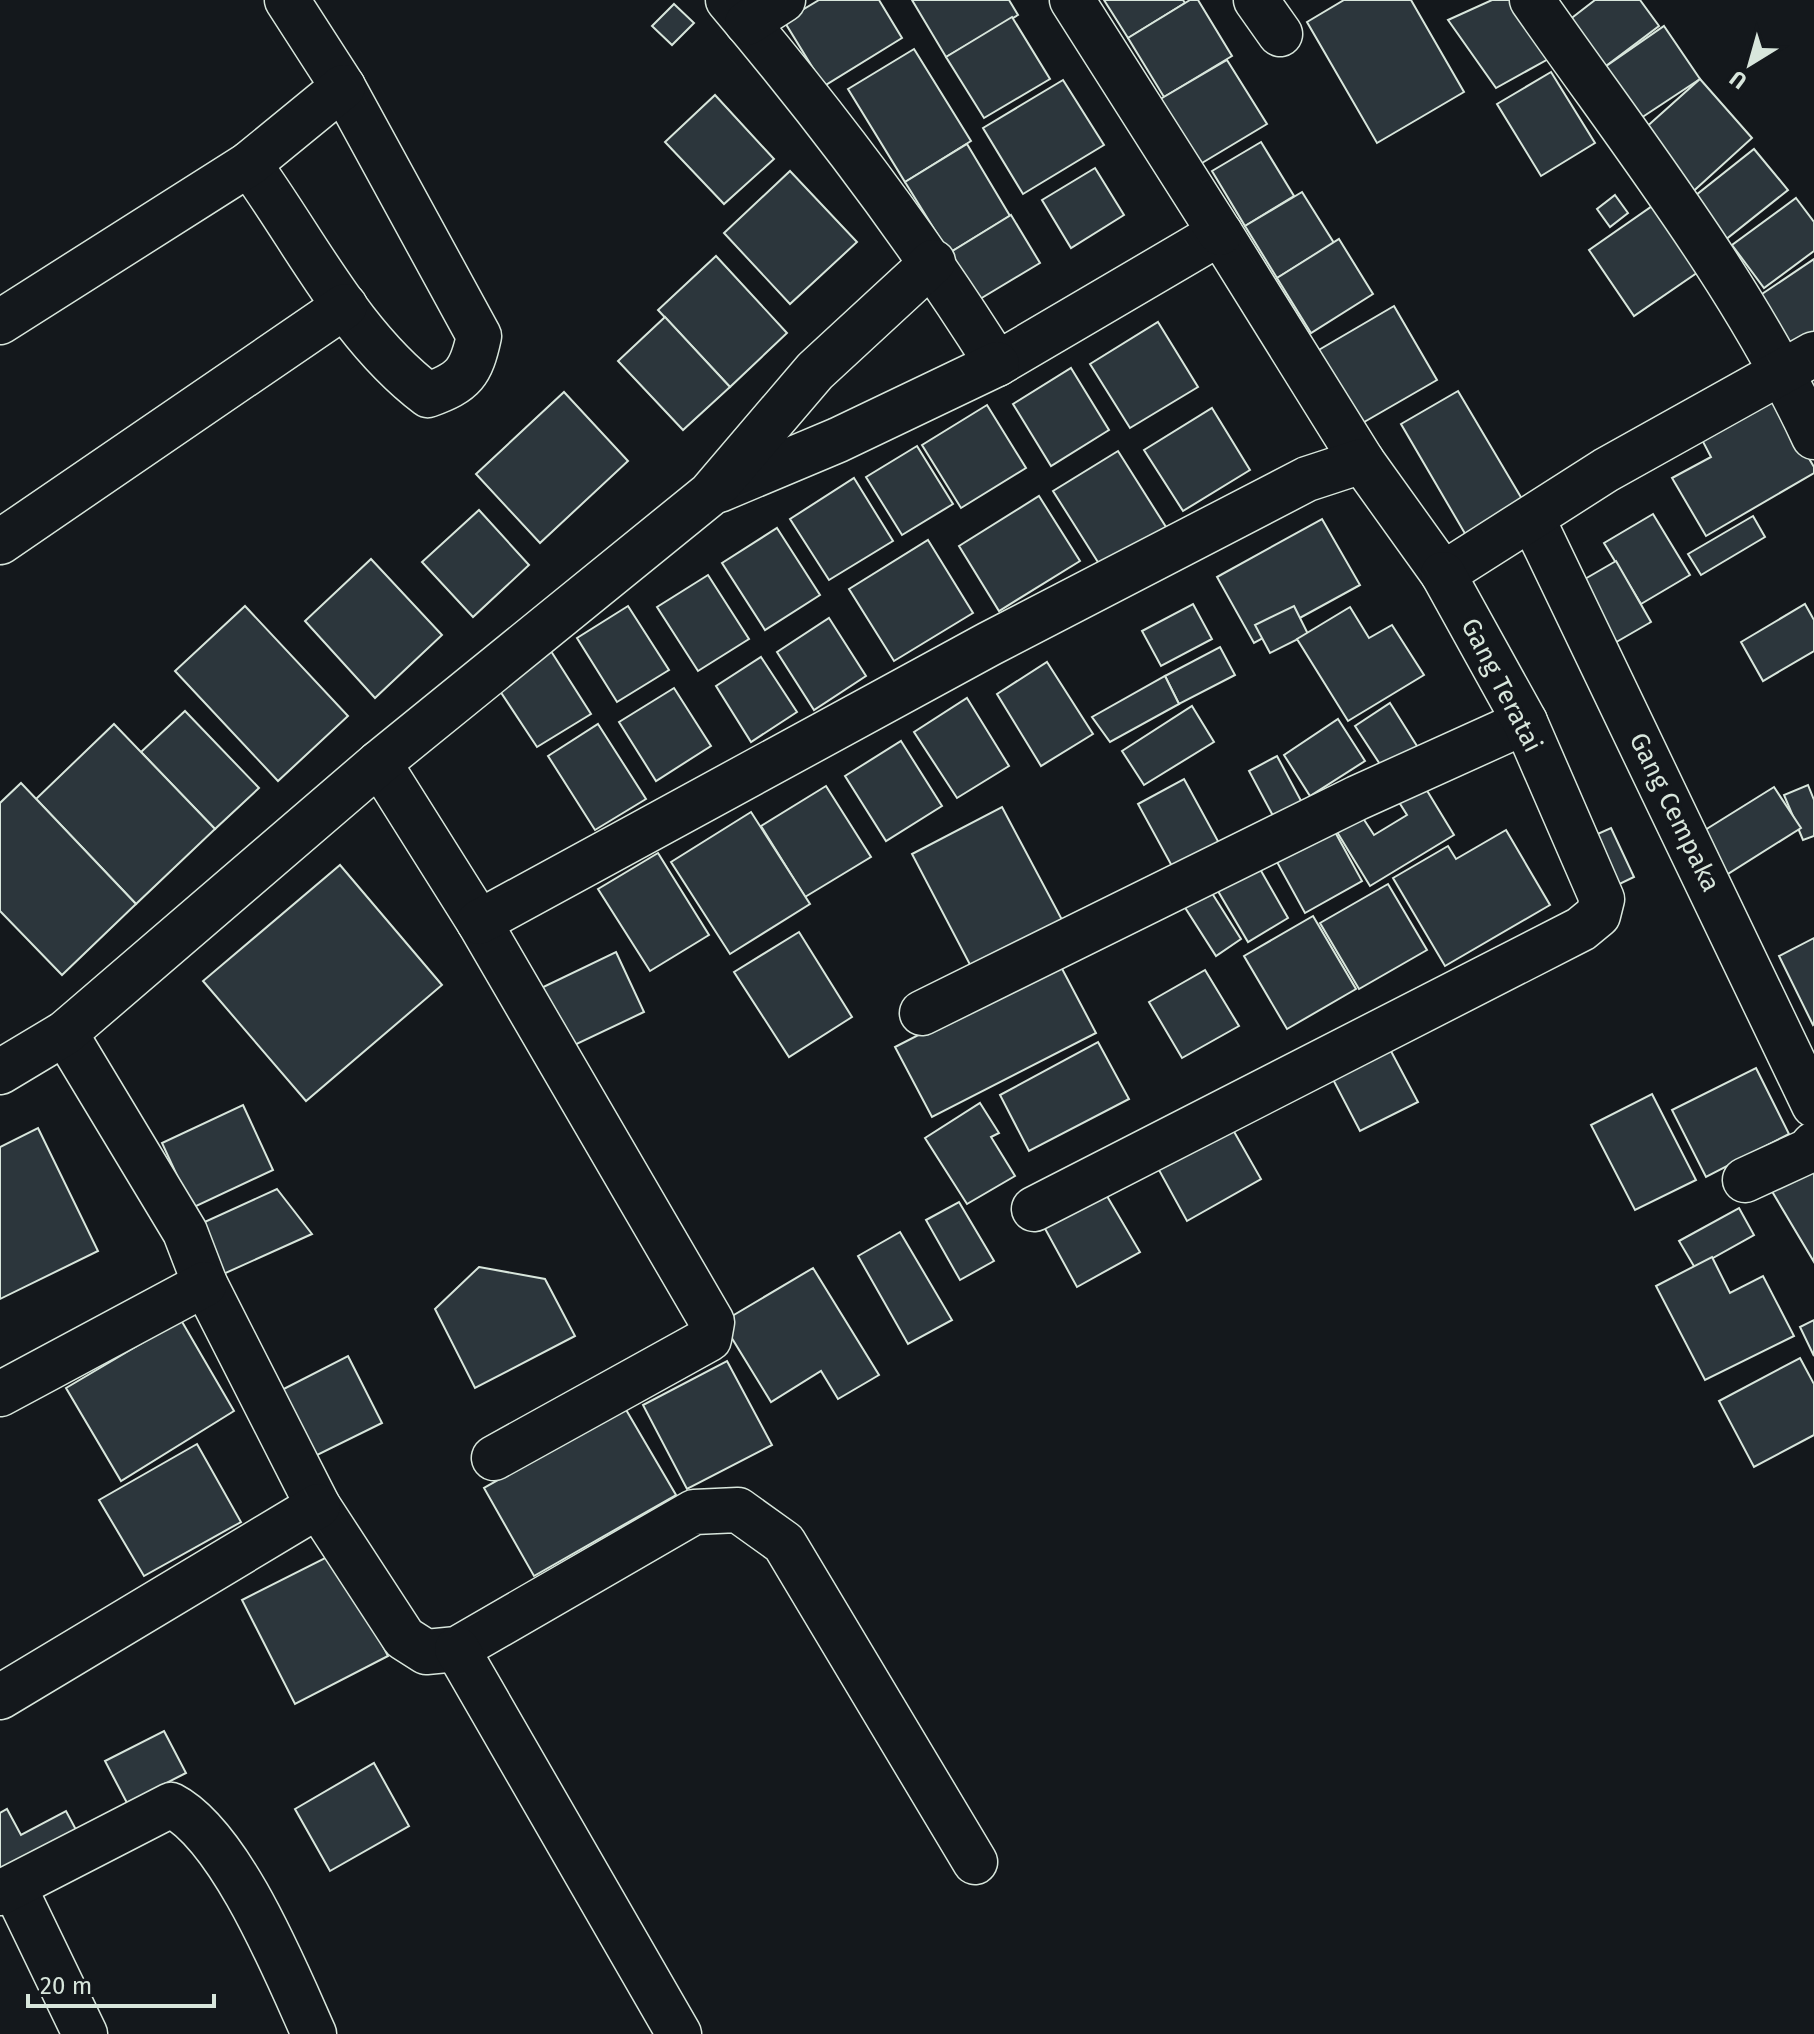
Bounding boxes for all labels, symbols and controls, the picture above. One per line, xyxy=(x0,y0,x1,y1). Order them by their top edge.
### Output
north arrow xyxy=(1710,24,1790,104)
text: U xyxy=(1724,64,1752,95)
street label: Gang Teratai xyxy=(1455,613,1549,757)
street label: Gang Cempaka xyxy=(1623,728,1726,897)
scale bar xyxy=(28,1958,214,2008)
text: 20 m xyxy=(40,1972,92,2000)

